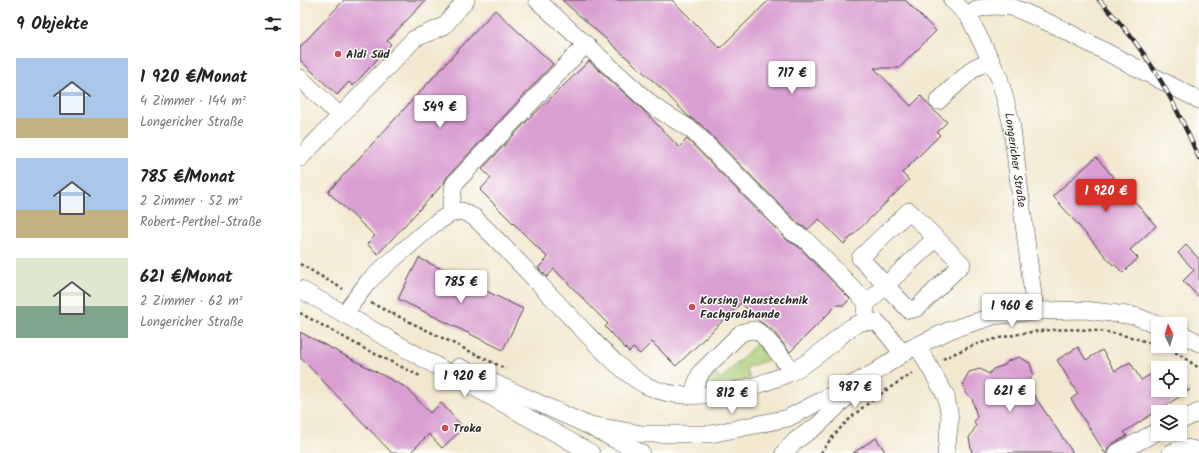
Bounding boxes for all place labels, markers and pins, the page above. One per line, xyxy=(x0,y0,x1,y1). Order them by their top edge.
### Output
place label: Aldi Süd xyxy=(346,45,390,64)
marker: Aldi Süd xyxy=(333,49,343,59)
pin: 717 € xyxy=(764,61,820,95)
pin: 549 € xyxy=(412,95,468,129)
pin: 1 920 € xyxy=(1069,179,1143,213)
pin: 785 € xyxy=(433,270,489,304)
place label: Korsing Haustechnik Fachgroßhande xyxy=(700,291,809,324)
pin: 1 960 € xyxy=(975,294,1049,328)
marker: Korsing Haustechnik Fachgroßhande xyxy=(687,302,697,312)
pin: 1 920 € xyxy=(428,364,502,398)
pin: 987 € xyxy=(827,375,883,409)
pin: 621 € xyxy=(982,379,1038,413)
pin: 812 € xyxy=(704,381,760,415)
place label: Troka xyxy=(453,419,481,438)
marker: Troka xyxy=(440,423,450,433)

